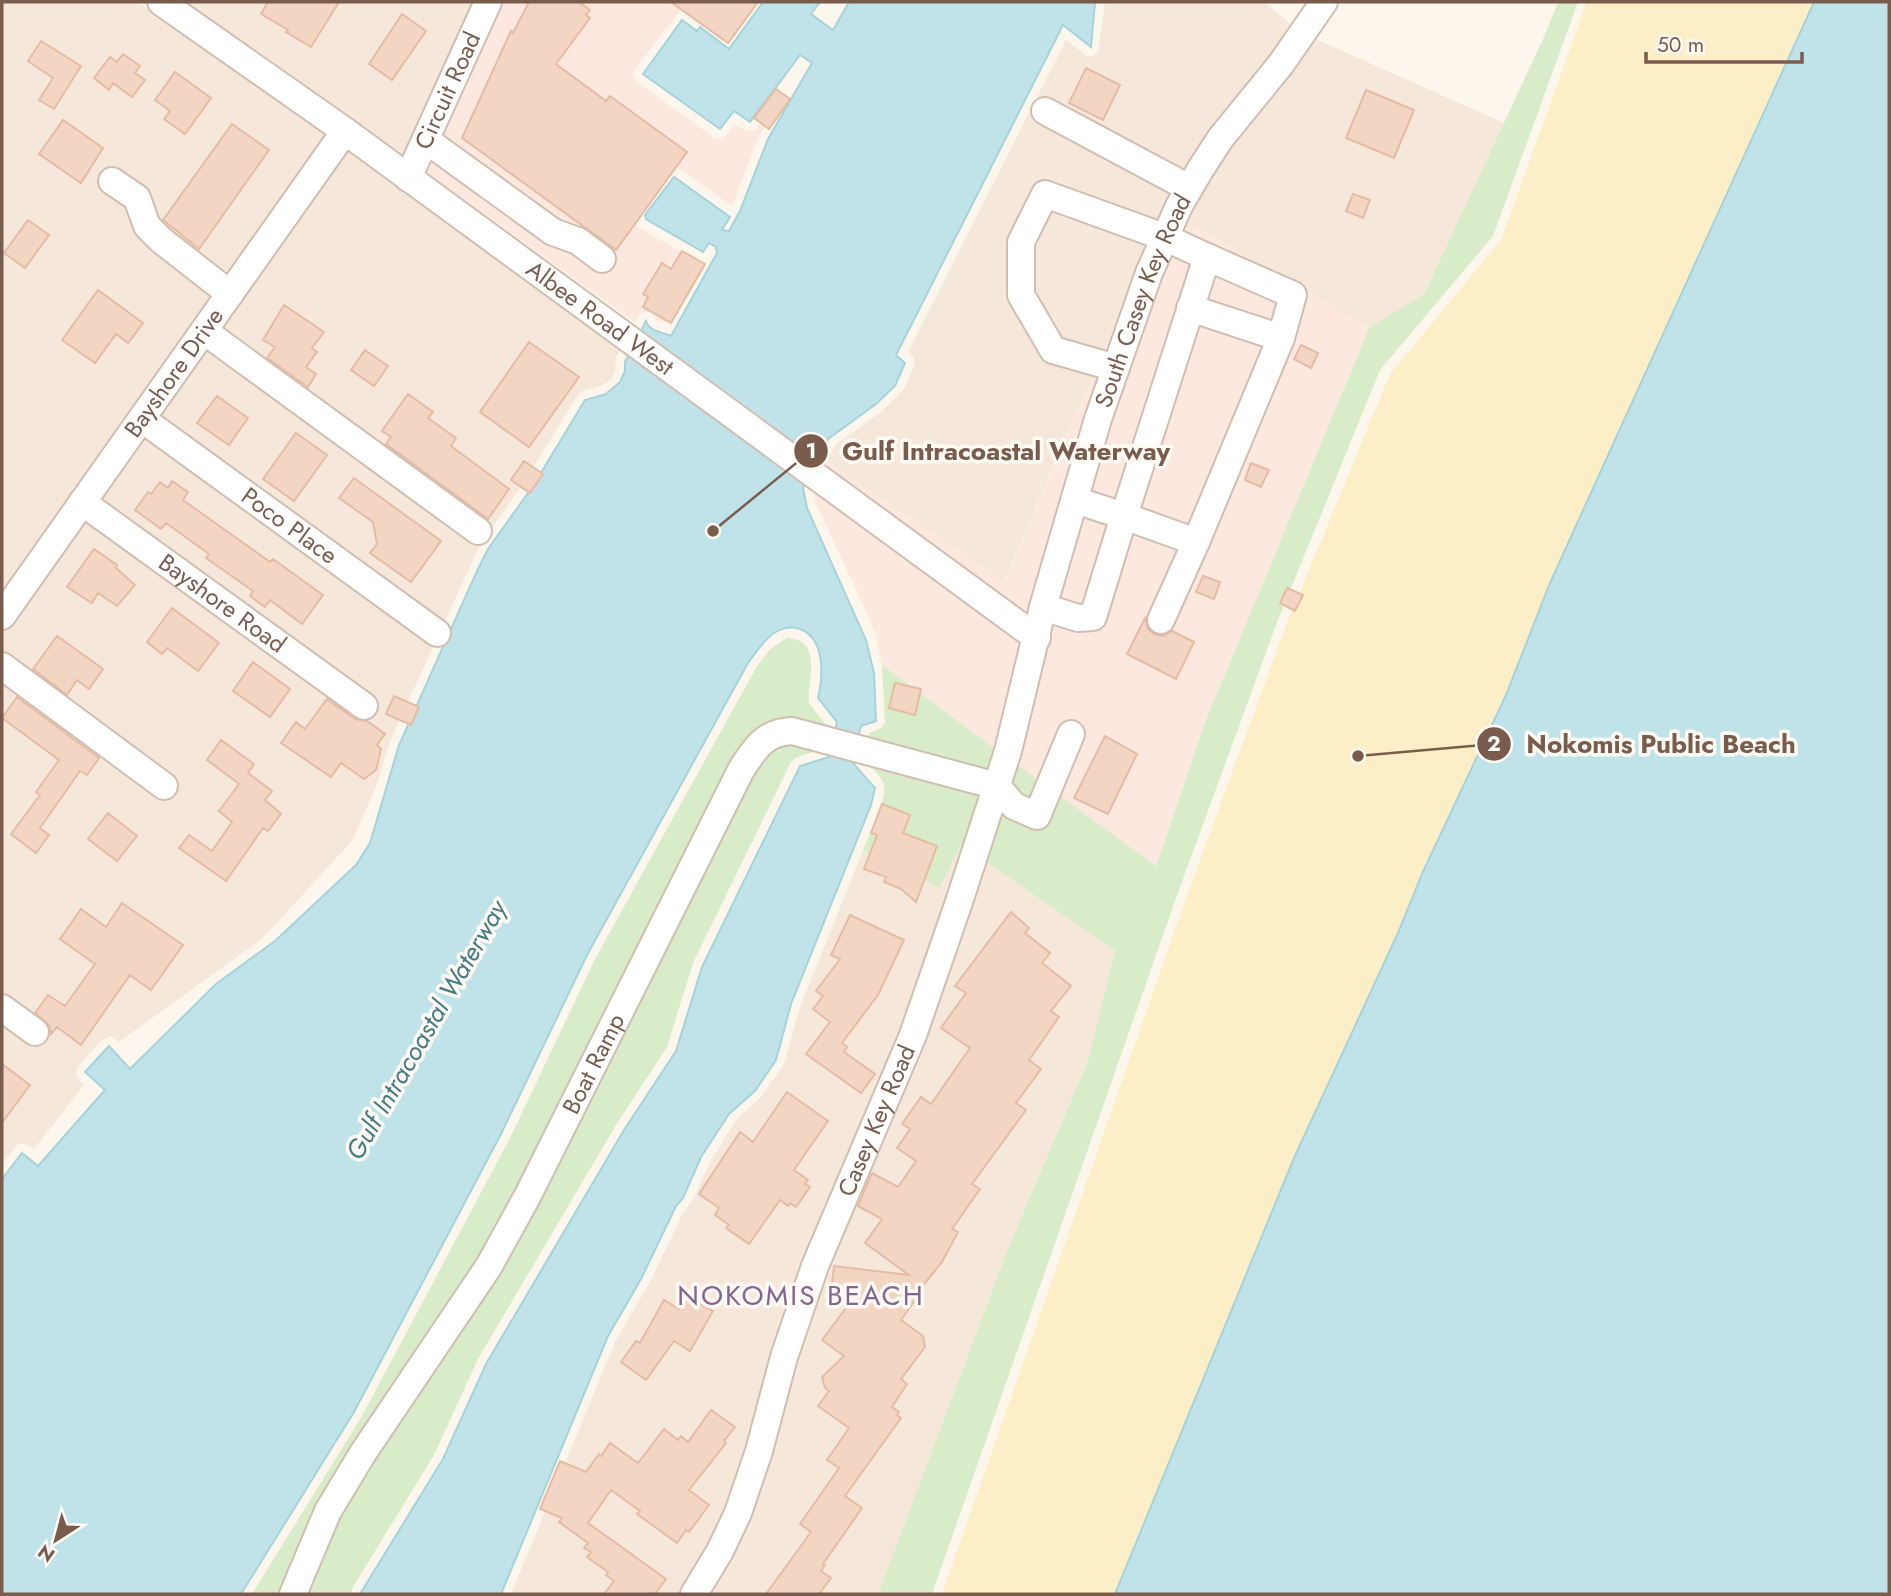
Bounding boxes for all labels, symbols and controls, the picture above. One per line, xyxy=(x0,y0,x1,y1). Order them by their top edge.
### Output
scale bar xyxy=(1646,21,1802,65)
street label: Circuit Road xyxy=(405,26,489,155)
text: 50 m xyxy=(1657,30,1704,60)
street label: South Casey Key Road xyxy=(1085,187,1199,412)
street label: Albee Road West xyxy=(519,251,682,384)
street label: Bayshore Drive xyxy=(116,300,232,444)
callout: Gulf Intracoastal Waterway xyxy=(793,427,1184,474)
text: Gulf Intracoastal Waterway xyxy=(842,432,1171,470)
text: 1 xyxy=(806,436,816,466)
street label: Poco Place xyxy=(234,479,345,572)
street label: Bayshore Road xyxy=(151,545,294,661)
callout: Nokomis Public Beach xyxy=(1477,720,1809,767)
text: Nokomis Public Beach xyxy=(1526,725,1796,763)
text: 2 xyxy=(1487,729,1501,759)
water label: Gulf Intracoastal Waterway xyxy=(336,891,517,1167)
street label: Boat Ramp xyxy=(553,1007,633,1120)
street label: Casey Key Road xyxy=(828,1039,924,1202)
district label: NOKOMIS BEACH xyxy=(677,1275,925,1316)
north arrow xyxy=(21,1505,91,1575)
text: N xyxy=(32,1538,60,1569)

